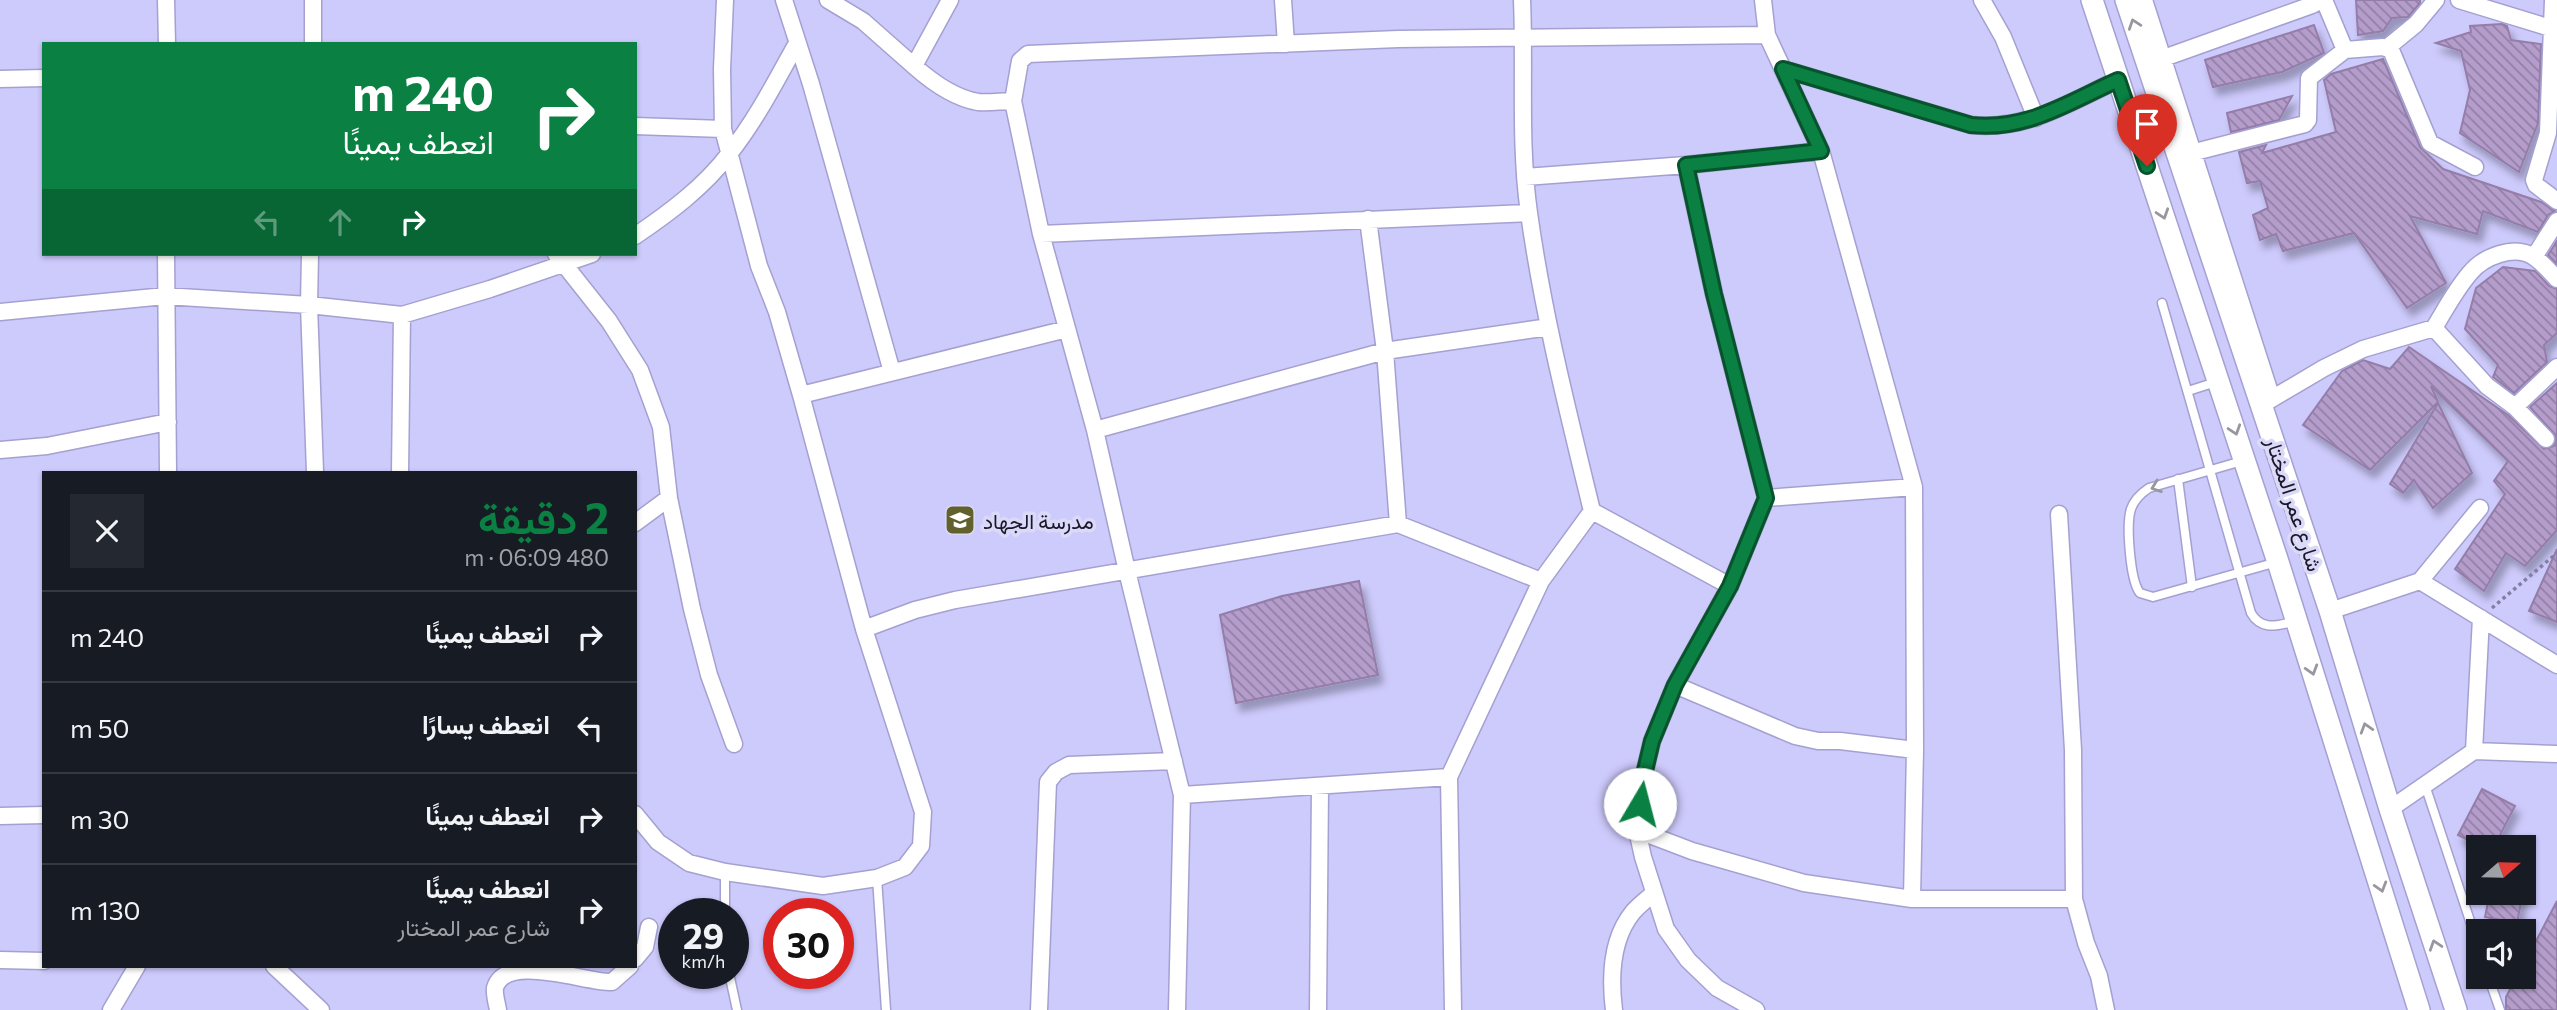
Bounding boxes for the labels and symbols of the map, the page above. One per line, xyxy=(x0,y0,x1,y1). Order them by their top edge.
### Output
one-way arrow xyxy=(2128,18,2142,30)
pin xyxy=(2117,94,2177,166)
one-way arrow xyxy=(2155,207,2169,220)
one-way arrow xyxy=(2227,423,2241,436)
street label: شارع عمر المختار xyxy=(2258,433,2328,575)
one-way arrow xyxy=(2151,479,2163,493)
school or university icon: مدرسة الجهاد xyxy=(943,503,977,537)
place label: مدرسة الجهاد xyxy=(983,508,1094,535)
one-way arrow xyxy=(2304,663,2319,675)
one-way arrow xyxy=(2359,723,2374,735)
position arrow xyxy=(1603,767,1677,841)
north arrow xyxy=(2466,835,2536,905)
one-way arrow xyxy=(2372,880,2387,892)
speed limit sign: 30 xyxy=(763,898,854,989)
one-way arrow xyxy=(2429,940,2443,952)

